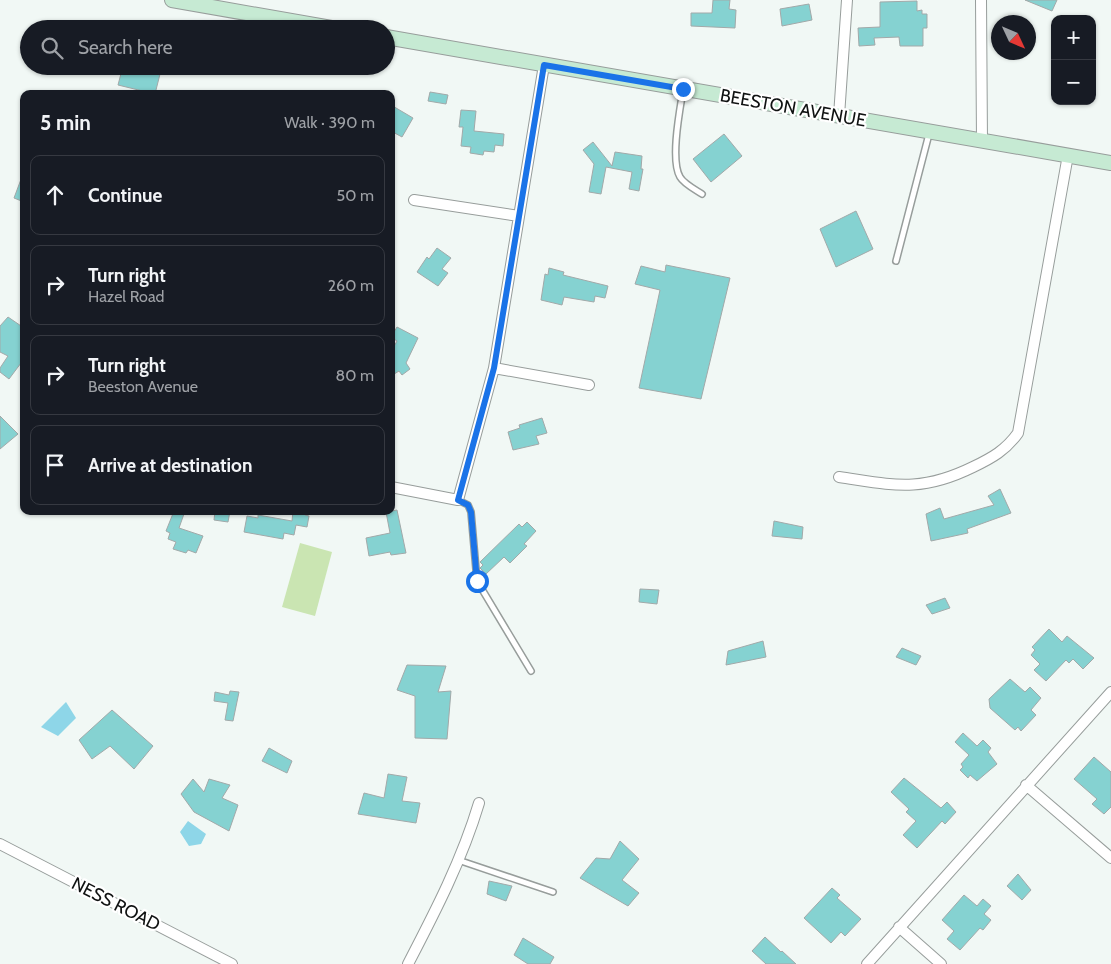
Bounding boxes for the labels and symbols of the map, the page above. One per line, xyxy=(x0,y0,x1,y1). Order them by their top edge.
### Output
north arrow xyxy=(991,15,1036,60)
route end xyxy=(672,78,695,101)
street label: BEESTON AVENUE xyxy=(718,84,868,132)
route start xyxy=(466,570,489,593)
street label: NESS ROAD xyxy=(68,872,164,936)

